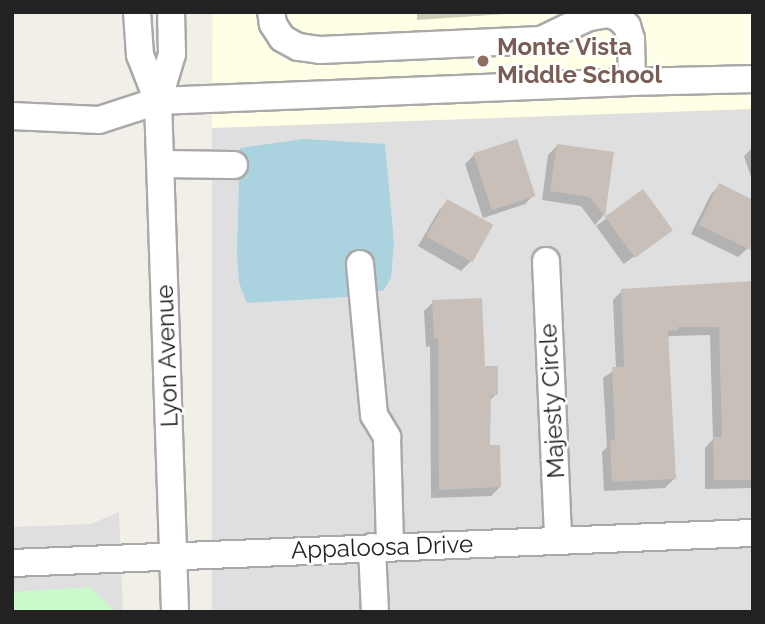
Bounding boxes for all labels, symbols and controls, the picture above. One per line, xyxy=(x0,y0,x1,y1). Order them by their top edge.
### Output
place label: Monte Vista Middle School xyxy=(497,33,662,89)
marker: Monte Vista Middle School xyxy=(475,53,491,69)
street label: Lyon Avenue xyxy=(150,284,184,428)
street label: Majesty Circle xyxy=(534,322,570,480)
street label: Appaloosa Drive xyxy=(291,529,473,565)

